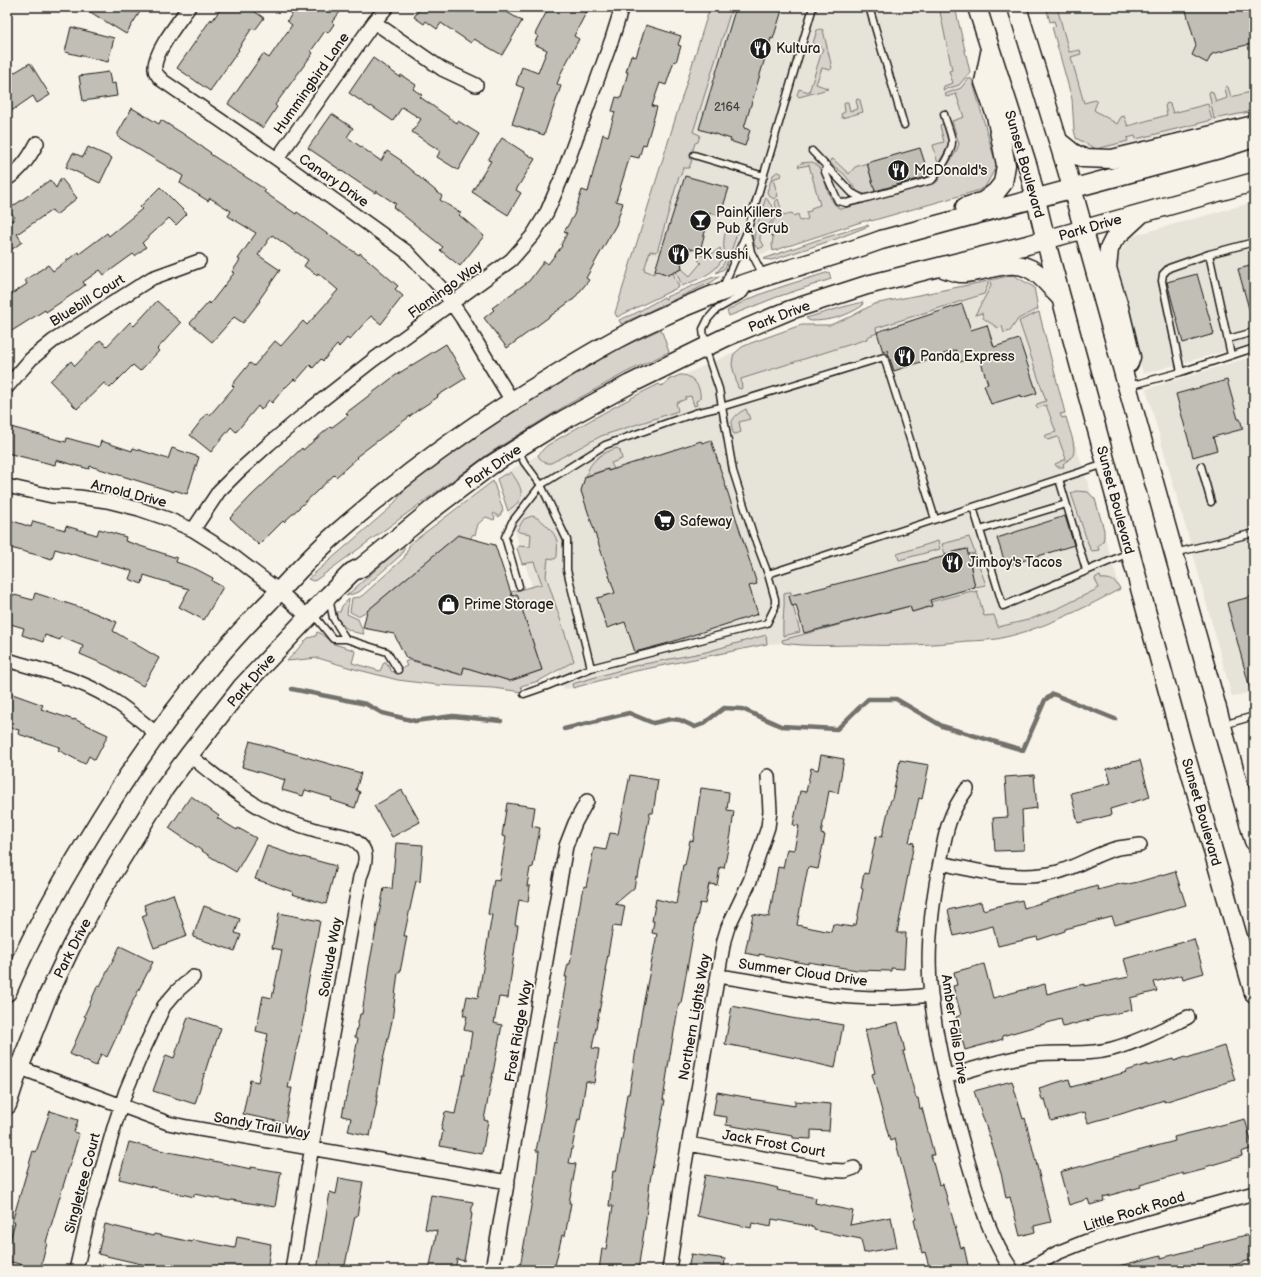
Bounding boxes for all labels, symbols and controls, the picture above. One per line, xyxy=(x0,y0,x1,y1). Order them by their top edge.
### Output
street label: Hummingbird Lane xyxy=(270,29,353,137)
restaurant icon: Kultura xyxy=(748,35,774,61)
place label: Kultura xyxy=(776,40,820,57)
house number: 2164 xyxy=(714,100,741,115)
street label: Sunset Boulevard xyxy=(1001,108,1048,220)
street label: Canary Drive xyxy=(295,150,372,211)
restaurant icon: McDonald's xyxy=(885,157,911,183)
place label: McDonald's xyxy=(914,162,988,179)
place label: PainKillers Pub & Grub xyxy=(716,204,789,237)
bar icon: PainKillers Pub & Grub xyxy=(687,207,713,233)
street label: Park Drive xyxy=(1057,210,1124,245)
restaurant icon: PK sushi xyxy=(666,241,692,267)
place label: PK sushi xyxy=(694,246,748,263)
street label: Flamingo Way xyxy=(405,256,486,322)
street label: Bluebill Court xyxy=(47,270,128,330)
street label: Park Drive xyxy=(746,297,812,336)
restaurant icon: Panda Express xyxy=(891,343,917,369)
place label: Panda Express xyxy=(920,348,1015,365)
street label: Park Drive xyxy=(462,441,525,492)
street label: Sunset Boulevard xyxy=(1093,444,1138,556)
street label: Arnold Drive xyxy=(89,476,168,511)
supermarket icon: Safeway xyxy=(651,508,677,534)
place label: Safeway xyxy=(680,513,733,530)
restaurant icon: Jimboy's Tacos xyxy=(940,549,966,575)
place label: Jimboy's Tacos xyxy=(968,554,1062,571)
shop icon: Prime Storage xyxy=(435,591,461,617)
place label: Prime Storage xyxy=(464,596,554,613)
street label: Park Drive xyxy=(224,650,279,710)
street label: Sunset Boulevard xyxy=(1178,756,1225,868)
street label: Solitude Way xyxy=(315,915,346,998)
street label: Park Drive xyxy=(50,916,95,981)
street label: Northern Lights Way xyxy=(675,952,714,1082)
street label: Summer Cloud Drive xyxy=(737,955,868,990)
street label: Amber Falls Drive xyxy=(937,973,972,1085)
street label: Frost Ridge Way xyxy=(501,978,536,1083)
street label: Sandy Trail Way xyxy=(213,1109,312,1142)
street label: Jack Frost Court xyxy=(721,1126,827,1161)
street label: Singletree Court xyxy=(61,1130,104,1235)
street label: Little Rock Road xyxy=(1082,1188,1187,1235)

